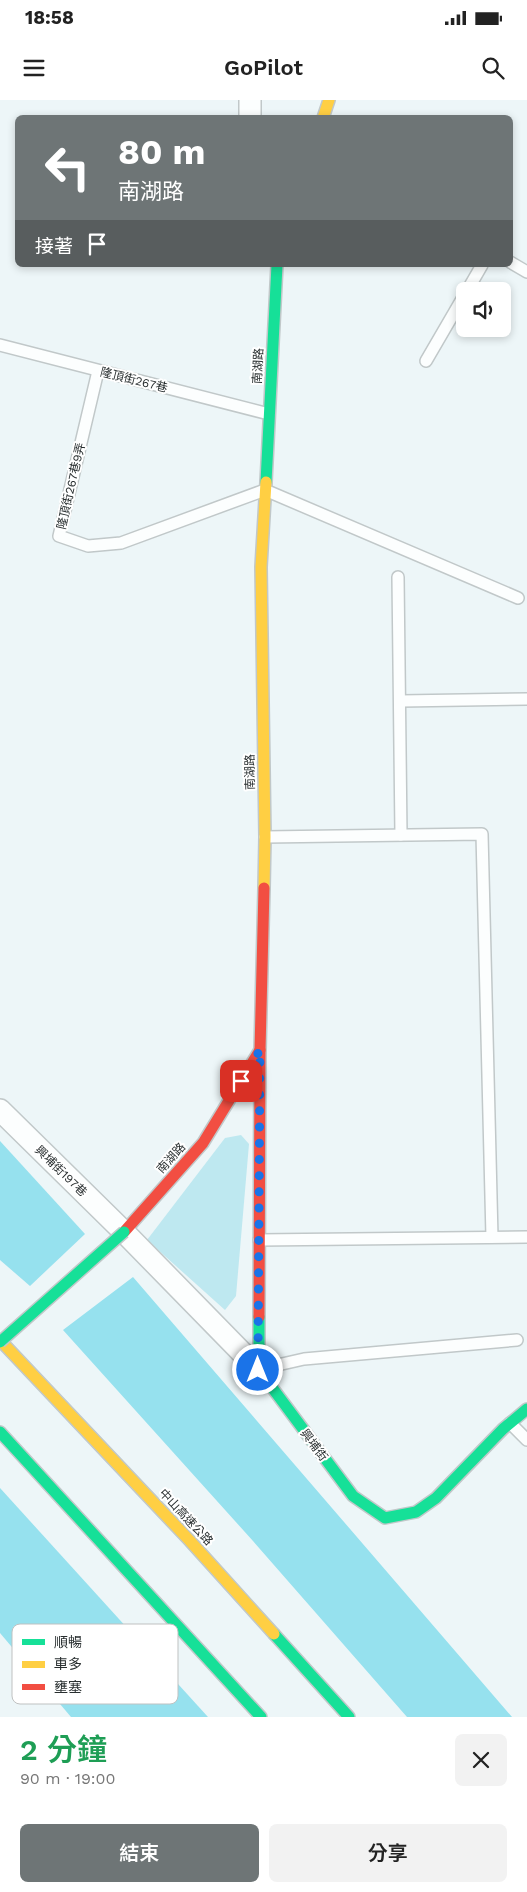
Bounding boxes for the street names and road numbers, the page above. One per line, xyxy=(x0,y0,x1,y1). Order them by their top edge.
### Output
street label: 南湖路 xyxy=(250,348,266,384)
street label: 隆頂街267巷 xyxy=(99,365,169,395)
street label: 隆頂街267巷9弄 xyxy=(54,441,88,531)
street label: 南湖路 xyxy=(243,754,257,790)
street label: 南湖路 xyxy=(154,1140,188,1176)
street label: 興埔街197巷 xyxy=(32,1143,90,1199)
street label: 興埔街 xyxy=(298,1426,330,1464)
street label: 中山高速公路 xyxy=(156,1486,216,1548)

